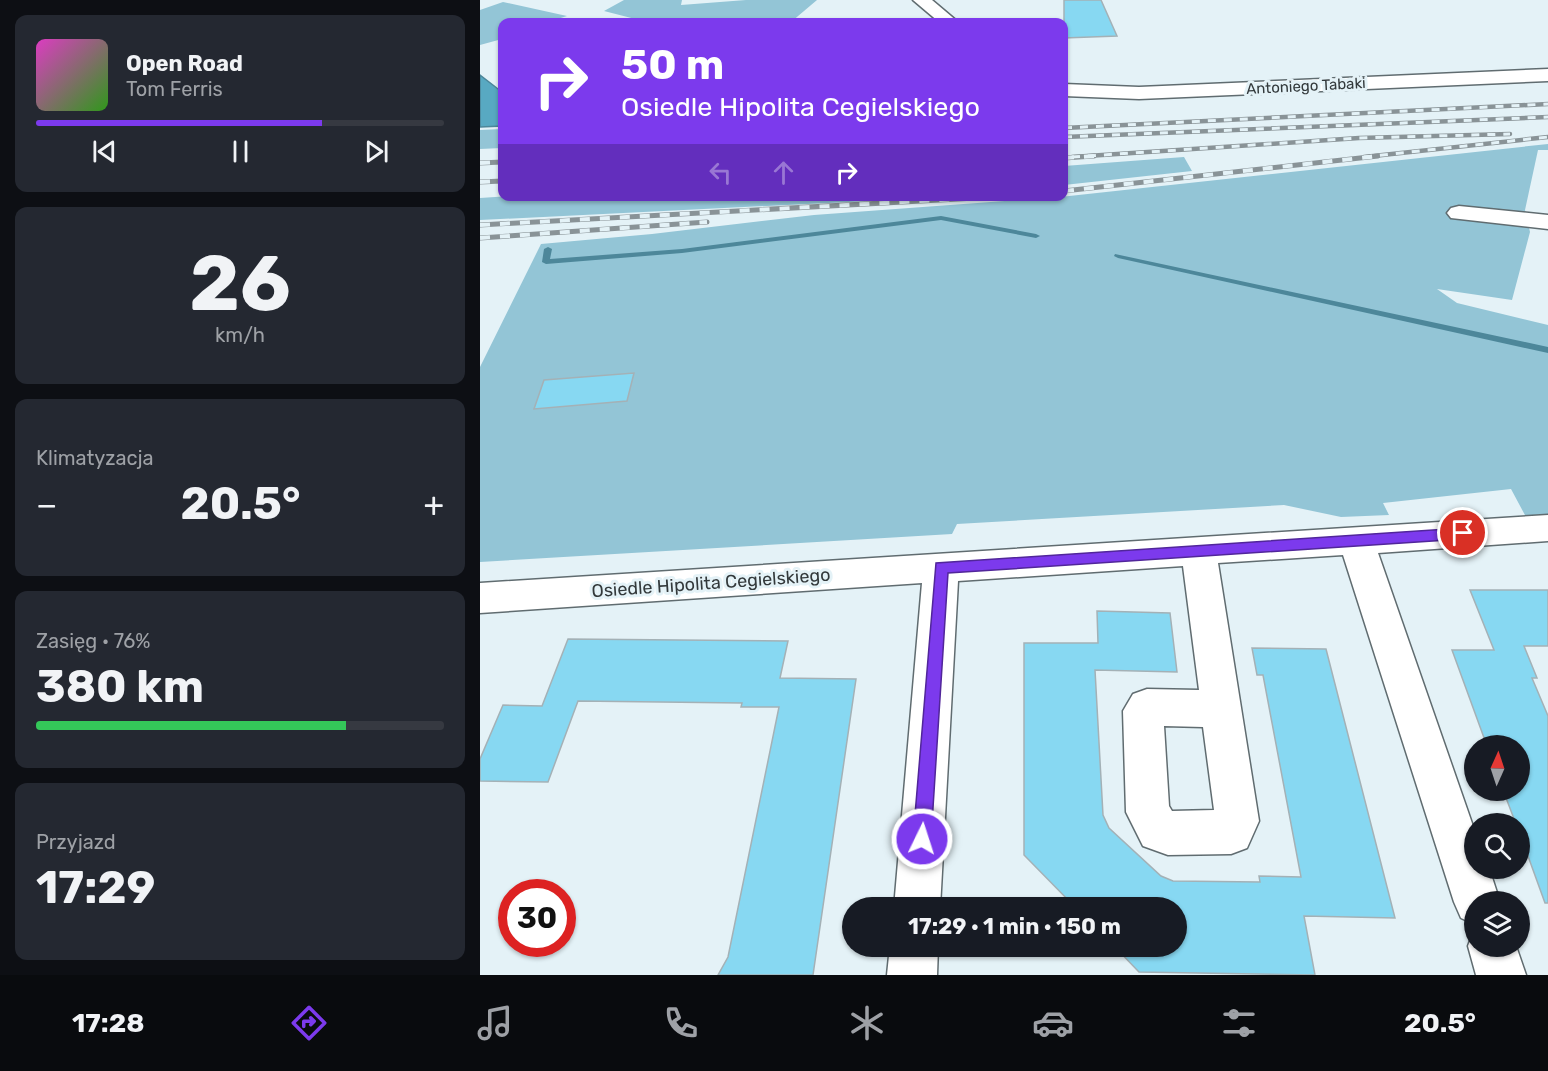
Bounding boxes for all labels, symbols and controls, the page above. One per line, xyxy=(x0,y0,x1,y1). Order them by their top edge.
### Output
text: 50 m xyxy=(621,40,724,90)
icon: right xyxy=(522,42,600,120)
text: Open Road xyxy=(126,50,243,77)
street label: Antoniego Tabaki xyxy=(1246,74,1366,98)
text: Tom Ferris xyxy=(126,77,223,101)
text: Osiedle Hipolita Cegielskiego xyxy=(621,91,980,123)
icon: previous xyxy=(88,135,121,168)
icon: pause xyxy=(224,135,257,168)
icon: next xyxy=(360,135,393,168)
icon: left xyxy=(704,156,737,189)
icon: ahead xyxy=(767,156,800,189)
icon: right xyxy=(830,156,863,189)
text: 26 xyxy=(189,237,291,330)
text: km/h xyxy=(215,323,265,347)
text: Klimatyzacja xyxy=(36,446,154,470)
text: 20.5° xyxy=(181,477,300,530)
text: − xyxy=(36,485,57,524)
text: + xyxy=(423,485,444,524)
pin xyxy=(1437,507,1488,558)
icon: arrive xyxy=(1446,516,1479,549)
street label: Osiedle Hipolita Cegielskiego xyxy=(591,564,831,602)
text: Zasięg · 76% xyxy=(36,629,151,653)
text: 380 km xyxy=(36,660,204,713)
north arrow xyxy=(1464,735,1530,801)
map controls xyxy=(1464,735,1530,957)
position arrow xyxy=(890,807,954,871)
button: search xyxy=(1464,813,1530,879)
text: Przyjazd xyxy=(36,830,116,854)
text: 17:29 xyxy=(36,861,155,914)
speed limit sign: 30 xyxy=(498,879,576,957)
button: layers xyxy=(1464,891,1530,957)
text: 17:29 · 1 min · 150 m xyxy=(908,913,1121,940)
icon: directions xyxy=(288,1002,330,1044)
icon: music xyxy=(474,1002,516,1044)
icon: phone xyxy=(660,1002,702,1044)
icon: climate xyxy=(846,1002,888,1044)
icon: car xyxy=(1032,1002,1074,1044)
icon: filters xyxy=(1218,1002,1260,1044)
text: 17:28 xyxy=(72,1007,145,1039)
text: 20.5° xyxy=(1404,1007,1476,1039)

